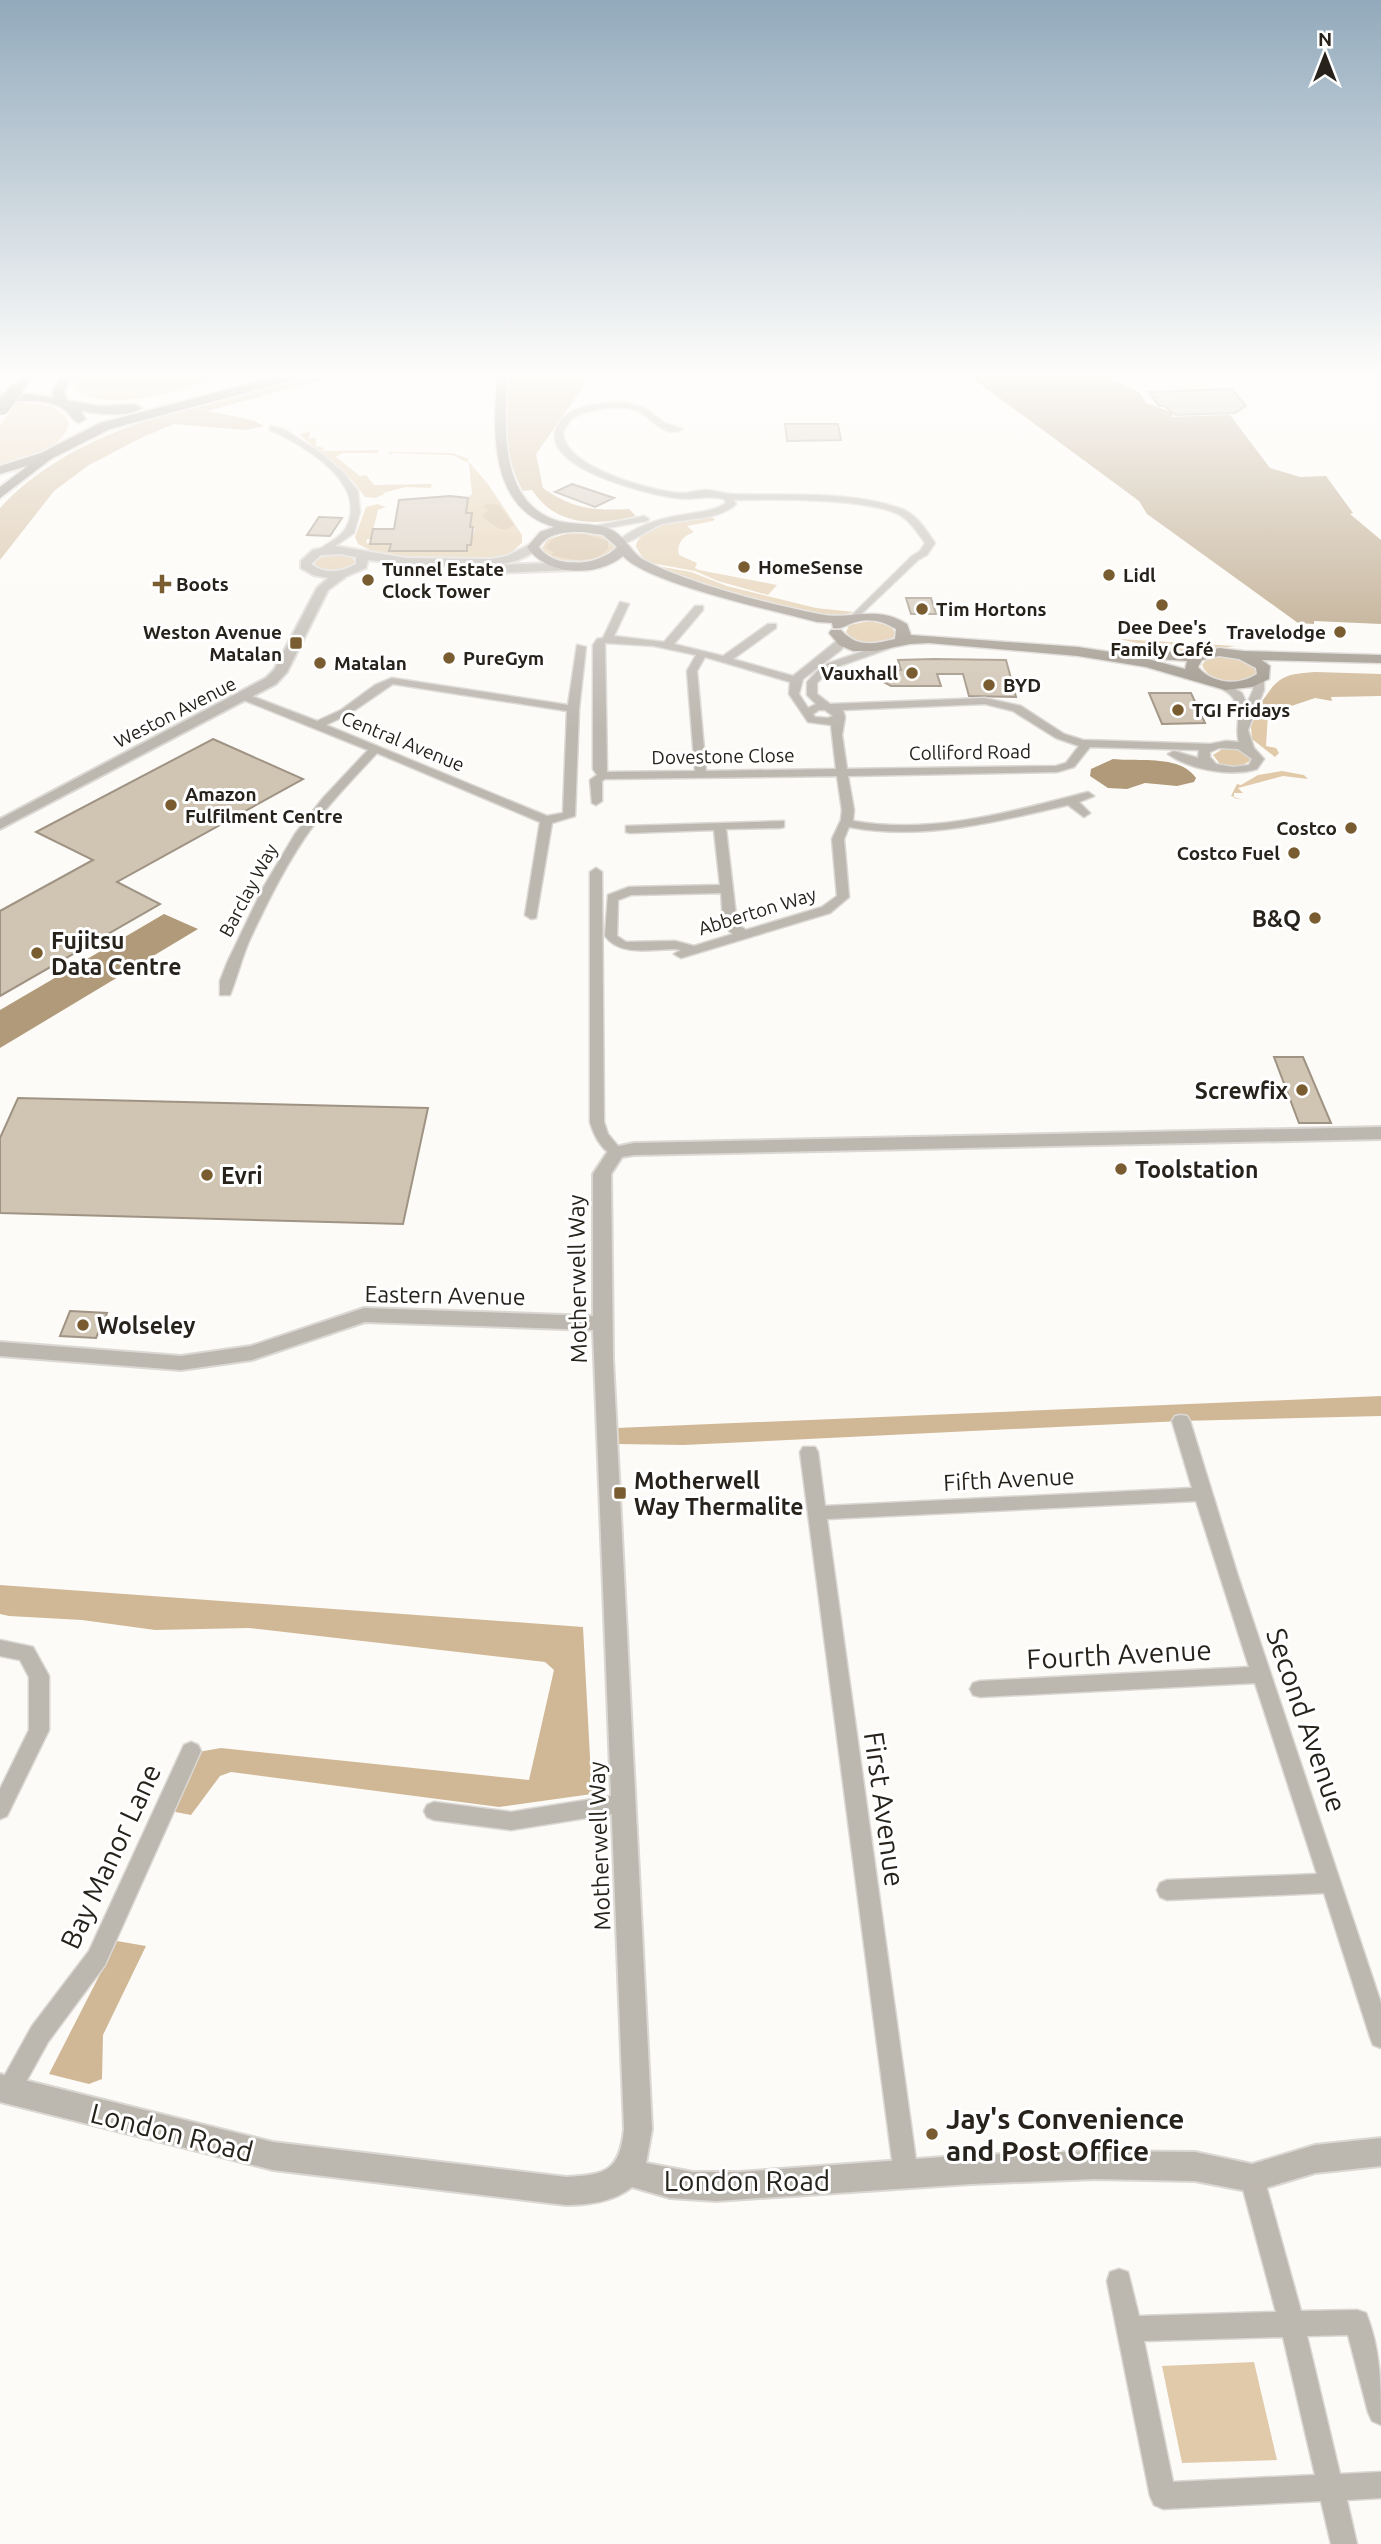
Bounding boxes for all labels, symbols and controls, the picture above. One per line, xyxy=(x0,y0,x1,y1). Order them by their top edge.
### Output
north arrow xyxy=(1290,21,1360,91)
text: N xyxy=(1318,28,1332,50)
place label: HomeSense xyxy=(758,556,863,578)
place label: Tunnel Estate Clock Tower xyxy=(382,558,504,602)
marker: HomeSense xyxy=(736,559,752,575)
place label: Lidl xyxy=(1123,564,1156,586)
marker: Lidl xyxy=(1101,567,1117,583)
marker: Tunnel Estate Clock Tower xyxy=(360,572,376,588)
place label: Boots xyxy=(176,573,229,595)
marker: Boots xyxy=(154,576,170,592)
marker: Dee Dee's Family Café xyxy=(1154,597,1170,613)
place label: Tim Hortons xyxy=(936,598,1047,620)
marker: Tim Hortons xyxy=(914,601,930,617)
place label: Dee Dee's Family Café xyxy=(1110,616,1214,660)
place label: Weston Avenue Matalan xyxy=(143,621,282,665)
place label: Travelodge xyxy=(1226,621,1326,643)
marker: Travelodge xyxy=(1332,624,1348,640)
marker: Weston Avenue Matalan xyxy=(288,635,304,651)
place label: PureGym xyxy=(463,647,544,669)
marker: PureGym xyxy=(441,650,457,666)
place label: Matalan xyxy=(334,652,407,674)
marker: Matalan xyxy=(312,655,328,671)
place label: Vauxhall xyxy=(821,662,898,684)
marker: Vauxhall xyxy=(904,665,920,681)
street label: Weston Avenue xyxy=(110,672,240,752)
place label: BYD xyxy=(1003,674,1041,696)
marker: BYD xyxy=(981,677,997,693)
place label: TGI Fridays xyxy=(1192,699,1290,721)
marker: TGI Fridays xyxy=(1170,702,1186,718)
street label: Central Avenue xyxy=(338,706,468,776)
street label: Colliford Road xyxy=(909,740,1031,764)
street label: Dovestone Close xyxy=(651,744,795,768)
place label: Amazon Fulfilment Centre xyxy=(185,783,343,827)
marker: Amazon Fulfilment Centre xyxy=(163,797,179,813)
place label: Costco xyxy=(1276,817,1337,839)
marker: Costco xyxy=(1343,820,1359,836)
street label: Barclay Way xyxy=(214,840,282,940)
place label: Costco Fuel xyxy=(1177,842,1280,864)
marker: Costco Fuel xyxy=(1286,845,1302,861)
street label: Abberton Way xyxy=(695,883,819,939)
place label: B&Q xyxy=(1252,906,1301,931)
marker: B&Q xyxy=(1307,910,1323,926)
place label: Fujitsu Data Centre xyxy=(51,928,181,979)
marker: Fujitsu Data Centre xyxy=(29,945,45,961)
place label: Screwfix xyxy=(1195,1078,1289,1103)
marker: Screwfix xyxy=(1294,1082,1310,1098)
place label: Toolstation xyxy=(1135,1157,1258,1182)
marker: Toolstation xyxy=(1113,1161,1129,1177)
place label: Evri xyxy=(221,1163,263,1188)
marker: Evri xyxy=(199,1167,215,1183)
street label: Motherwell Way xyxy=(563,1194,591,1364)
street label: Eastern Avenue xyxy=(364,1281,526,1309)
place label: Wolseley xyxy=(97,1313,195,1338)
marker: Wolseley xyxy=(75,1317,91,1333)
street label: Fifth Avenue xyxy=(943,1463,1075,1495)
place label: Motherwell Way Thermalite xyxy=(634,1468,803,1519)
marker: Motherwell Way Thermalite xyxy=(612,1485,628,1501)
street label: Second Avenue xyxy=(1261,1624,1353,1816)
street label: Fourth Avenue xyxy=(1026,1634,1212,1674)
street label: First Avenue xyxy=(859,1730,911,1888)
street label: Bay Manor Lane xyxy=(54,1759,166,1953)
street label: Motherwell Way xyxy=(584,1761,614,1931)
street label: London Road xyxy=(88,2097,256,2167)
place label: Jay's Convenience and Post Office xyxy=(946,2103,1184,2166)
marker: Jay's Convenience and Post Office xyxy=(924,2126,940,2142)
street label: London Road xyxy=(664,2165,830,2196)

